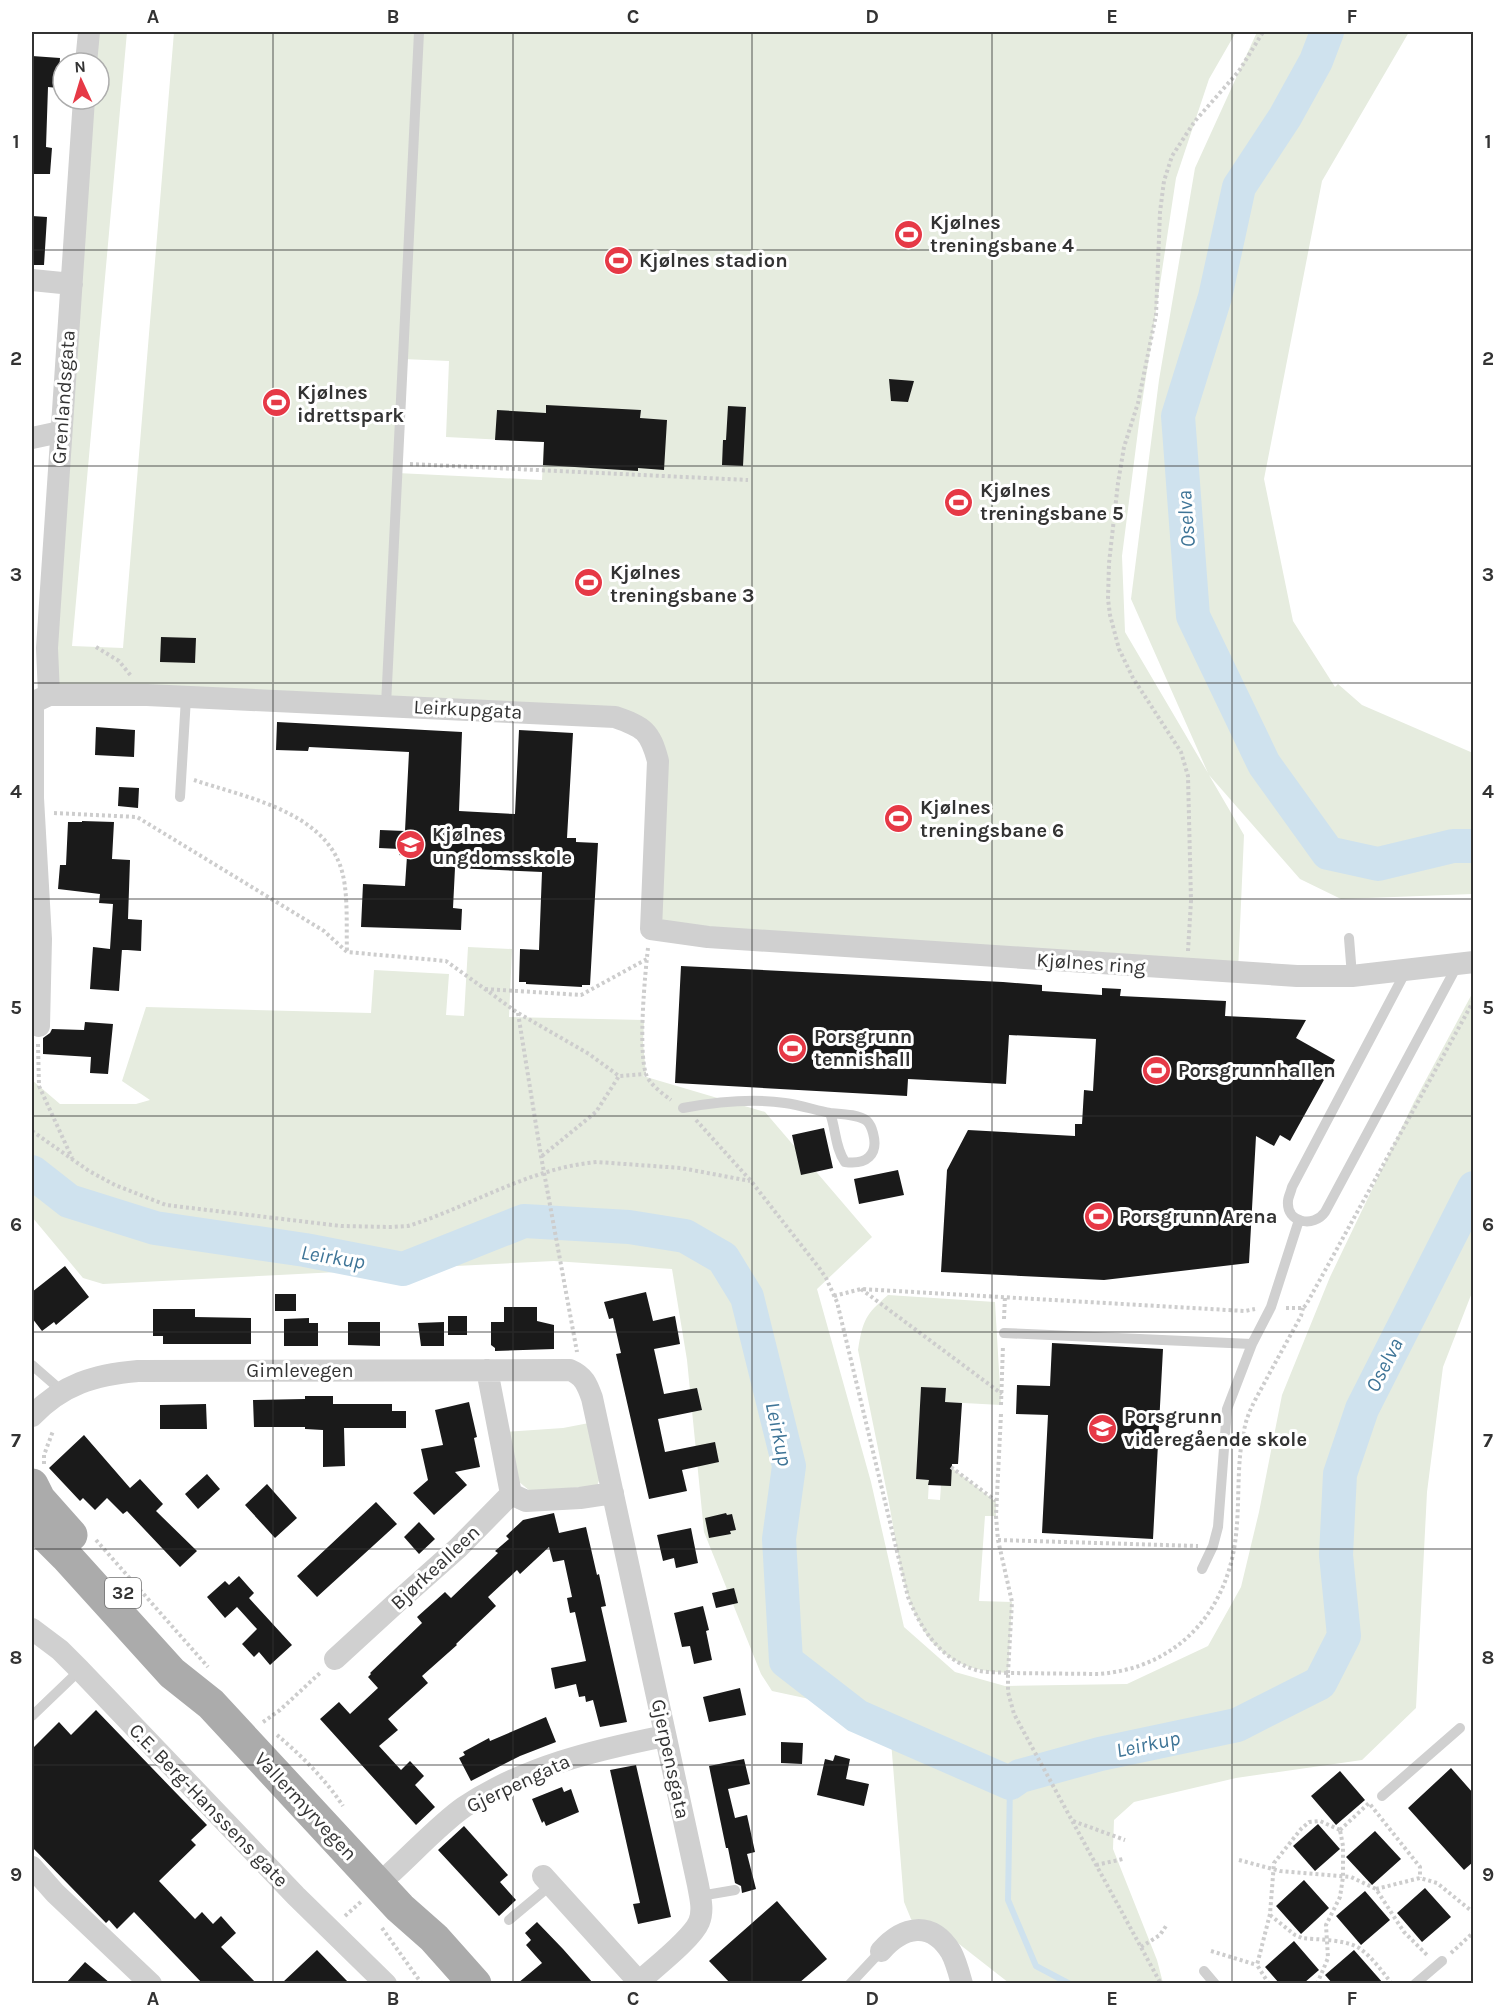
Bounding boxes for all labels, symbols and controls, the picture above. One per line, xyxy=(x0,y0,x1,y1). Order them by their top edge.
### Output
text: A xyxy=(147,5,160,28)
text: B xyxy=(387,5,399,28)
text: C xyxy=(627,5,639,28)
text: D xyxy=(865,5,879,28)
text: E xyxy=(1106,5,1118,28)
text: F xyxy=(1347,5,1358,28)
north arrow xyxy=(51,51,111,111)
text: N xyxy=(74,57,86,76)
text: 1 xyxy=(12,130,20,153)
text: 1 xyxy=(1484,130,1492,153)
place label: Kjølnes treningsbane 4 xyxy=(930,211,1074,257)
sports icon: Kjølnes treningsbane 4 xyxy=(893,218,925,250)
sports icon: Kjølnes stadion xyxy=(602,244,634,276)
place label: Kjølnes stadion xyxy=(639,249,788,272)
street label: Grenlandsgata xyxy=(47,329,80,465)
text: 2 xyxy=(10,347,22,370)
text: 2 xyxy=(1482,347,1494,370)
place label: Kjølnes idrettspark xyxy=(297,381,404,427)
sports icon: Kjølnes idrettspark xyxy=(260,387,292,419)
place label: Kjølnes treningsbane 5 xyxy=(980,479,1124,525)
sports icon: Kjølnes treningsbane 5 xyxy=(943,486,975,518)
water label: Oselva xyxy=(1172,490,1200,548)
place label: Kjølnes treningsbane 3 xyxy=(610,561,755,607)
text: 3 xyxy=(10,563,22,586)
text: 3 xyxy=(1482,563,1494,586)
sports icon: Kjølnes treningsbane 3 xyxy=(573,567,605,599)
street label: Leirkupgata xyxy=(413,695,523,724)
text: 4 xyxy=(10,780,22,803)
text: 4 xyxy=(1482,780,1494,803)
place label: Kjølnes treningsbane 6 xyxy=(920,796,1064,842)
sports icon: Kjølnes treningsbane 6 xyxy=(883,802,915,834)
place label: Kjølnes ungdomsskole xyxy=(432,823,572,869)
school or university icon: Kjølnes ungdomsskole xyxy=(395,829,427,861)
street label: Kjølnes ring xyxy=(1036,948,1146,979)
text: 5 xyxy=(10,996,22,1019)
text: 5 xyxy=(1482,996,1494,1019)
place label: Porsgrunn tennishall xyxy=(814,1025,912,1071)
sports icon: Porsgrunn tennishall xyxy=(777,1032,809,1064)
sports icon: Porsgrunnhallen xyxy=(1141,1054,1173,1086)
place label: Porsgrunnhallen xyxy=(1178,1059,1336,1082)
sports icon: Porsgrunn Arena xyxy=(1082,1200,1114,1232)
place label: Porsgrunn Arena xyxy=(1119,1205,1277,1228)
text: 6 xyxy=(10,1213,22,1236)
text: 6 xyxy=(1482,1213,1494,1236)
water label: Leirkup xyxy=(299,1240,367,1274)
water label: Oselva xyxy=(1360,1334,1408,1396)
street label: Gimlevegen xyxy=(246,1359,354,1382)
water label: Leirkup xyxy=(761,1400,797,1468)
place label: Porsgrunn videregående skole xyxy=(1124,1405,1307,1451)
school or university icon: Porsgrunn videregående skole xyxy=(1087,1412,1119,1444)
text: 7 xyxy=(11,1429,21,1452)
text: 7 xyxy=(1483,1429,1493,1452)
street label: Bjørkealleen xyxy=(386,1520,485,1614)
road number: 32 xyxy=(105,1578,141,1608)
text: 8 xyxy=(10,1646,22,1669)
text: 8 xyxy=(1482,1646,1494,1669)
street label: Gjerpensgata xyxy=(647,1697,694,1821)
street label: C.E. Berg-Hanssens gate xyxy=(125,1719,293,1892)
water label: Leirkup xyxy=(1114,1726,1182,1762)
street label: Vallermyrvegen xyxy=(250,1747,362,1865)
street label: Gjerpengata xyxy=(463,1749,574,1817)
text: 9 xyxy=(10,1863,22,1886)
text: 9 xyxy=(1482,1863,1494,1886)
text: A xyxy=(147,1987,160,2010)
text: B xyxy=(387,1987,399,2010)
text: C xyxy=(627,1987,639,2010)
text: D xyxy=(865,1987,879,2010)
text: E xyxy=(1106,1987,1118,2010)
text: F xyxy=(1347,1987,1358,2010)

